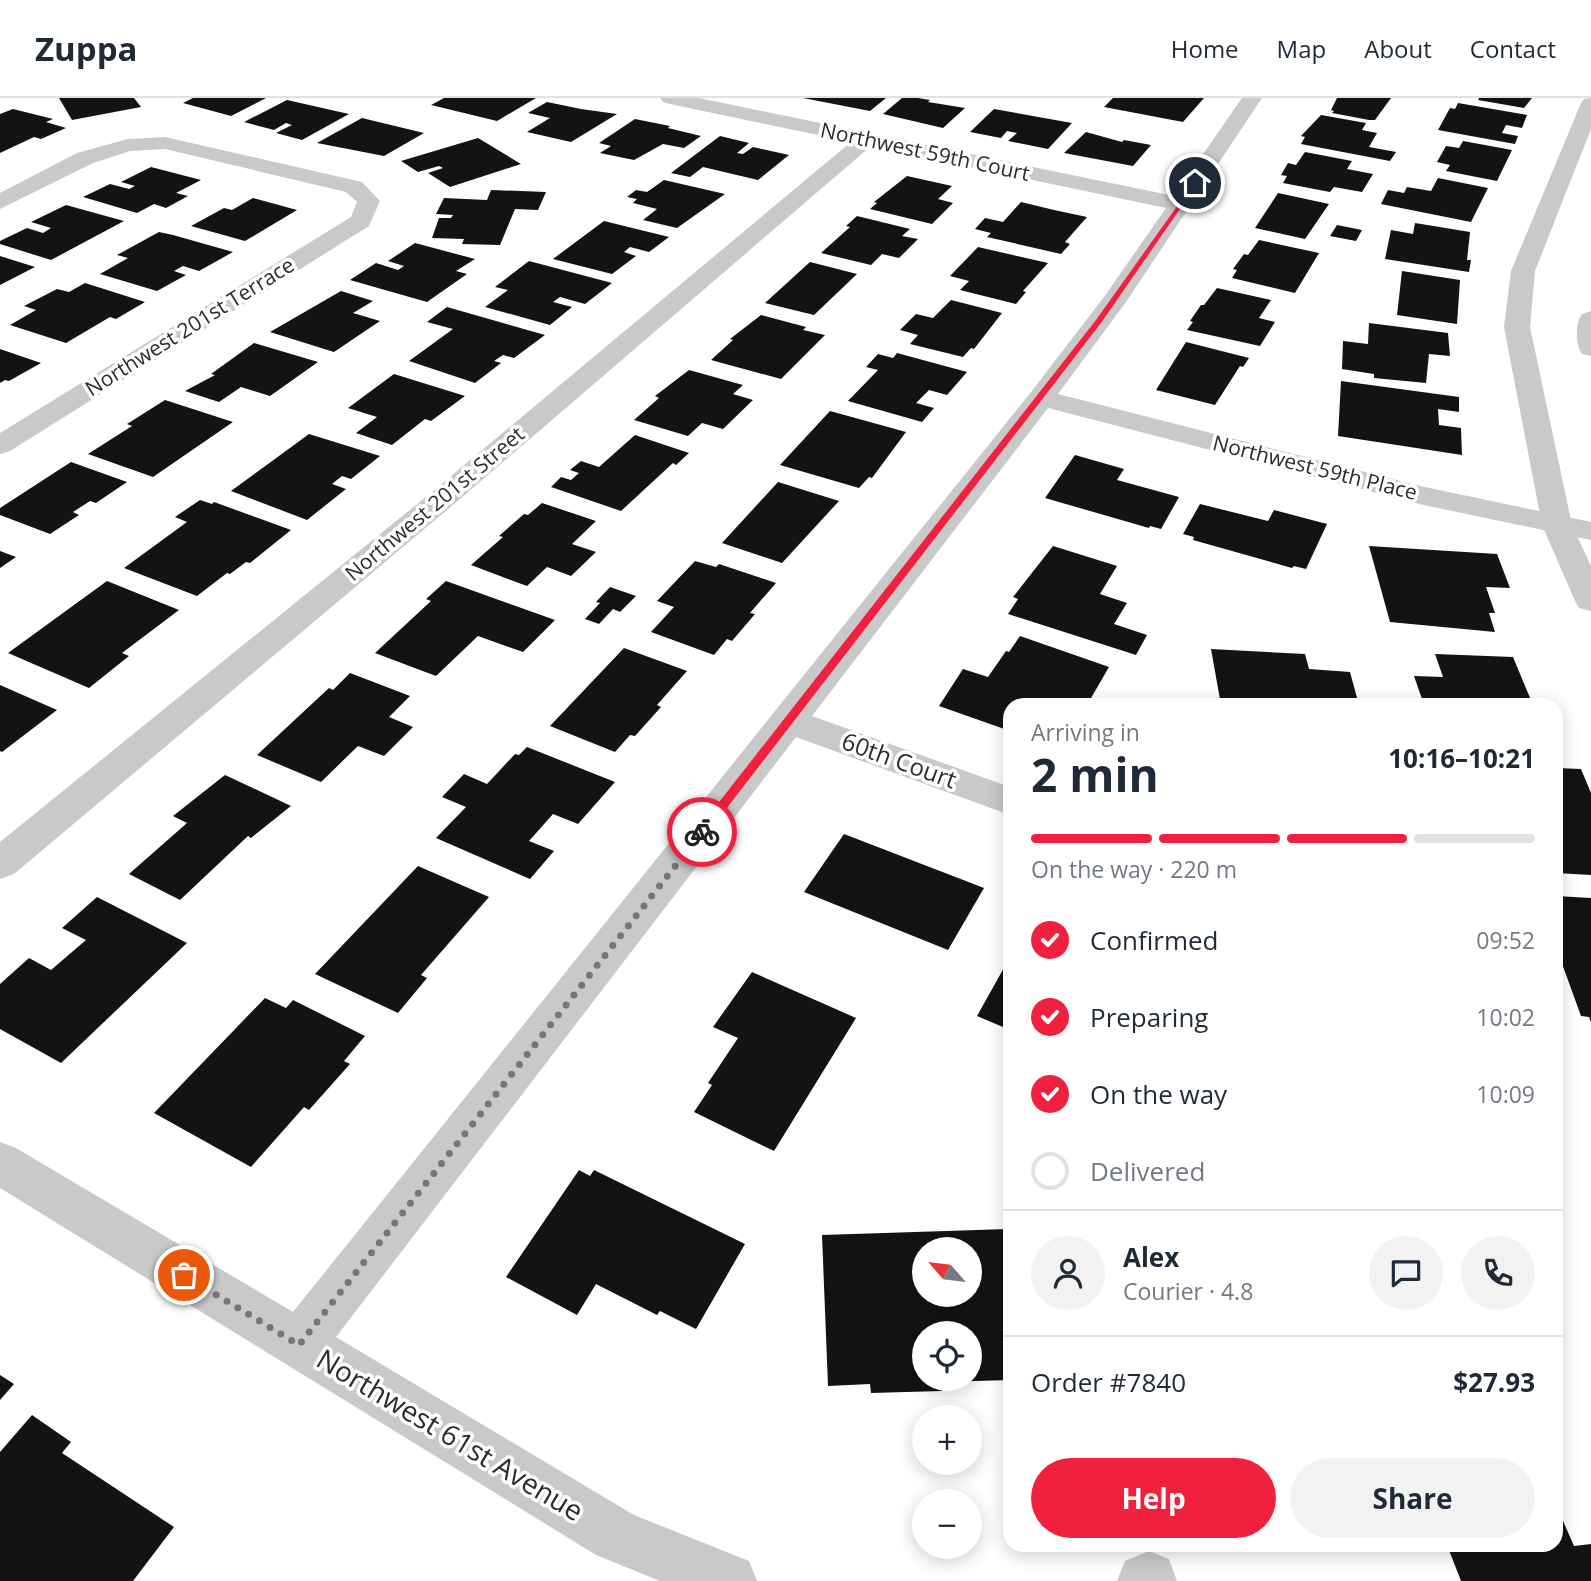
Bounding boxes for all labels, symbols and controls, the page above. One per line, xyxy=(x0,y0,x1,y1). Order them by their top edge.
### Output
text: Zuppa xyxy=(35,26,138,71)
text: Home xyxy=(1171,32,1239,65)
text: Map xyxy=(1277,32,1326,65)
text: About xyxy=(1364,32,1432,65)
text: Contact xyxy=(1470,32,1556,65)
street label: Northwest 59th Court xyxy=(818,115,1032,187)
pin xyxy=(1165,153,1225,213)
icon: home xyxy=(1176,164,1214,202)
street label: Northwest 201st Terrace xyxy=(80,250,299,402)
street label: Northwest 201st Street xyxy=(339,420,530,587)
street label: Northwest 59th Place xyxy=(1210,428,1420,506)
text: Arriving in xyxy=(1031,716,1140,748)
street label: 60th Court xyxy=(838,724,961,796)
text: 10:16–10:21 xyxy=(1388,740,1535,776)
text: 2 min xyxy=(1031,743,1159,805)
courier xyxy=(667,797,737,867)
icon: bike xyxy=(683,813,721,851)
text: On the way · 220 m xyxy=(1031,853,1237,885)
icon: check xyxy=(1031,921,1069,959)
text: Confirmed xyxy=(1090,922,1218,958)
text: 09:52 xyxy=(1476,924,1535,956)
icon: check xyxy=(1031,998,1069,1036)
text: Preparing xyxy=(1090,999,1208,1035)
text: 10:02 xyxy=(1476,1001,1535,1033)
icon: check xyxy=(1031,1075,1069,1113)
text: On the way xyxy=(1090,1076,1227,1112)
text: 10:09 xyxy=(1476,1078,1535,1110)
text: Delivered xyxy=(1090,1153,1205,1189)
button: person xyxy=(1031,1236,1105,1310)
button: chat xyxy=(1369,1236,1443,1310)
button: phone xyxy=(1461,1236,1535,1310)
north arrow xyxy=(912,1237,982,1307)
map controls xyxy=(912,1237,982,1559)
text: Alex xyxy=(1123,1239,1179,1275)
pin xyxy=(154,1245,214,1305)
icon: bag xyxy=(165,1256,203,1294)
text: Courier · 4.8 xyxy=(1123,1275,1253,1307)
button: locate xyxy=(912,1321,982,1391)
street label: Northwest 61st Avenue xyxy=(310,1339,591,1529)
text: Order #7840 xyxy=(1031,1364,1186,1400)
text: $27.93 xyxy=(1453,1364,1535,1400)
button: + xyxy=(912,1405,982,1475)
button: Help xyxy=(1031,1458,1276,1538)
button: Share xyxy=(1290,1458,1535,1538)
button: − xyxy=(912,1489,982,1559)

